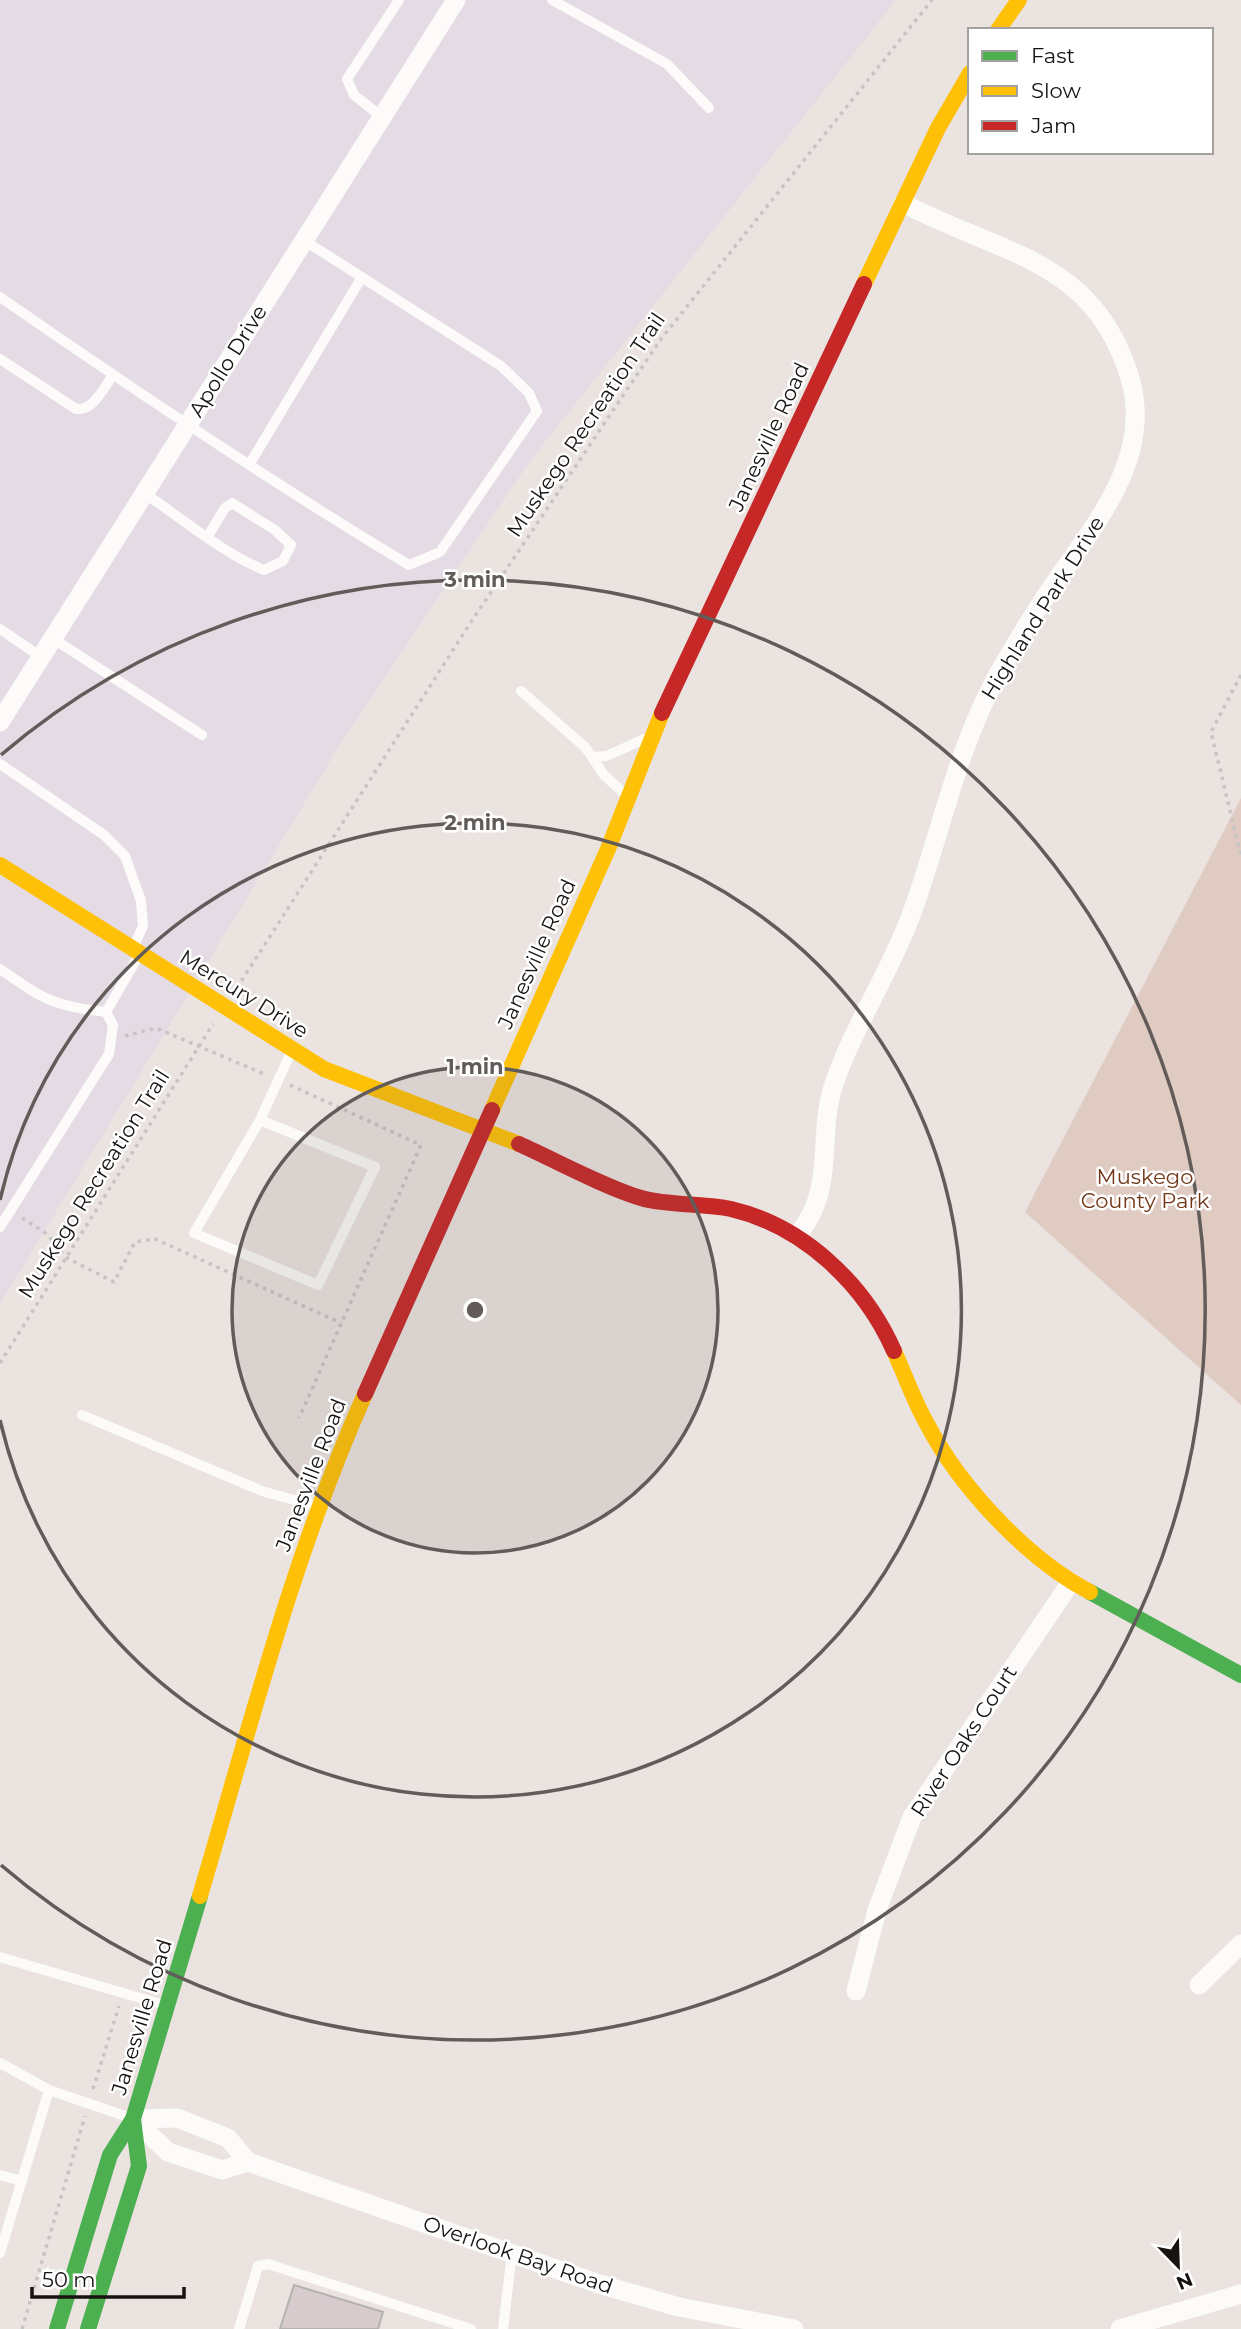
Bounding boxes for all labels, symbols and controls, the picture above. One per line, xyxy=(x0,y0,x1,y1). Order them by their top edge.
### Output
legend xyxy=(968,28,1213,154)
text: Fast xyxy=(1031,43,1075,68)
text: Slow xyxy=(1031,78,1081,103)
text: Jam xyxy=(1030,113,1076,138)
street label: Apollo Drive xyxy=(183,300,272,421)
street label: Muskego Recreation Trail xyxy=(501,308,670,542)
street label: Janesville Road xyxy=(723,358,814,516)
street label: Highland Park Drive xyxy=(976,511,1109,704)
text: 3 min xyxy=(443,567,506,592)
text: 2 min xyxy=(444,810,506,835)
street label: Janesville Road xyxy=(492,875,581,1033)
street label: Mercury Drive xyxy=(175,944,313,1043)
text: 1 min xyxy=(446,1054,504,1079)
street label: Muskego Recreation Trail xyxy=(13,1065,174,1303)
park label: Muskego County Park xyxy=(1081,1164,1210,1213)
centre of rings xyxy=(463,1298,487,1322)
street label: Janesville Road xyxy=(270,1395,351,1556)
street label: River Oaks Court xyxy=(905,1660,1022,1821)
street label: Janesville Road xyxy=(106,1936,177,2099)
street label: Overlook Bay Road xyxy=(420,2210,616,2299)
north arrow xyxy=(1143,2231,1213,2301)
scale bar xyxy=(32,2256,184,2300)
text: 50 m xyxy=(42,2267,96,2292)
text: N xyxy=(1173,2268,1196,2295)

